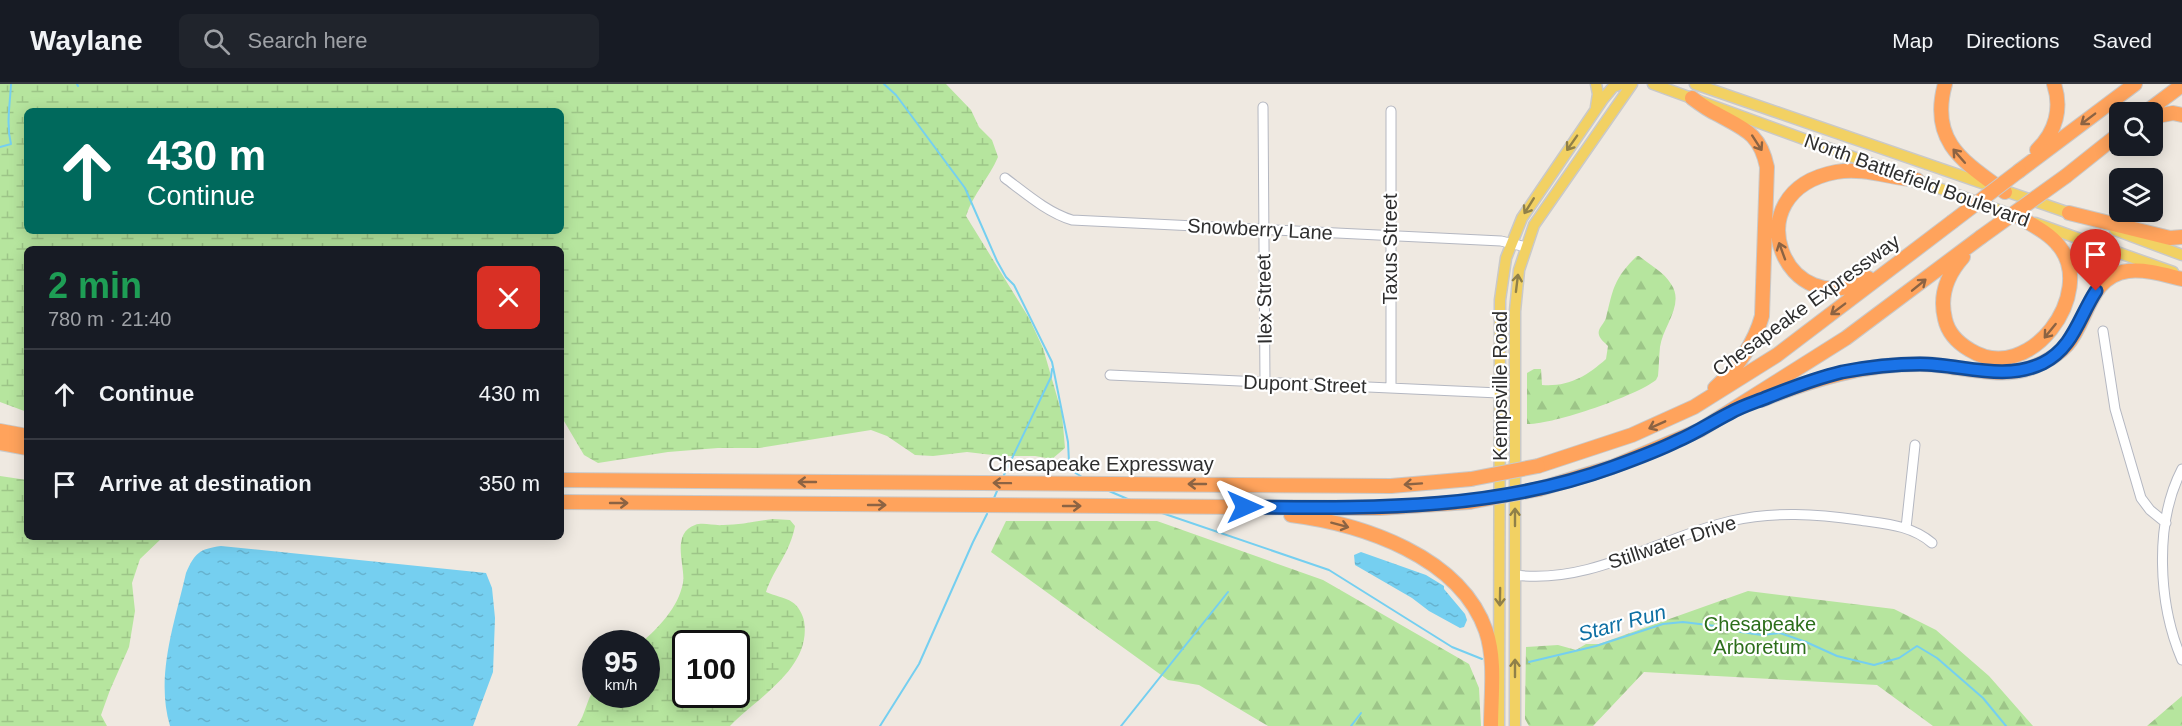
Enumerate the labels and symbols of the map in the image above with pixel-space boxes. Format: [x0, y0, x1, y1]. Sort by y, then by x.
one-way arrow [2080, 113, 2096, 125]
street label: North Battlefield Boulevard [1801, 129, 2033, 231]
one-way arrow [1751, 134, 1763, 150]
one-way arrow [1566, 135, 1578, 151]
one-way arrow [1953, 148, 1966, 164]
street label: Taxus Street [1379, 193, 1401, 305]
one-way arrow [1522, 198, 1535, 215]
street label: Snowberry Lane [1187, 214, 1333, 244]
pin [2070, 229, 2121, 291]
street label: Chesapeake Expressway [1708, 230, 1904, 380]
one-way arrow [1776, 242, 1787, 261]
street label: Ilex Street [1252, 253, 1276, 344]
one-way arrow [1512, 273, 1523, 293]
one-way arrow [1910, 278, 1926, 291]
one-way arrow [1831, 303, 1847, 315]
street label: Kempsville Road [1489, 311, 1511, 461]
one-way arrow [2043, 323, 2056, 339]
street label: Dupont Street [1243, 371, 1367, 397]
one-way arrow [1648, 420, 1666, 431]
street label: Chesapeake Expressway [988, 453, 1214, 475]
position arrow [1213, 475, 1277, 539]
one-way arrow [797, 476, 817, 488]
one-way arrow [992, 477, 1012, 489]
one-way arrow [1187, 478, 1207, 490]
one-way arrow [1403, 479, 1423, 490]
one-way arrow [609, 497, 629, 509]
one-way arrow [867, 499, 887, 511]
one-way arrow [1062, 500, 1082, 512]
one-way arrow [1509, 507, 1521, 527]
street label: Stillwater Drive [1605, 511, 1739, 573]
one-way arrow [1330, 520, 1349, 531]
one-way arrow [1494, 587, 1505, 607]
water label: Starr Run [1575, 600, 1668, 645]
park label: Chesapeake Arboretum [1704, 613, 1816, 658]
speed limit sign: 100 [672, 630, 750, 708]
one-way arrow [1509, 658, 1521, 678]

